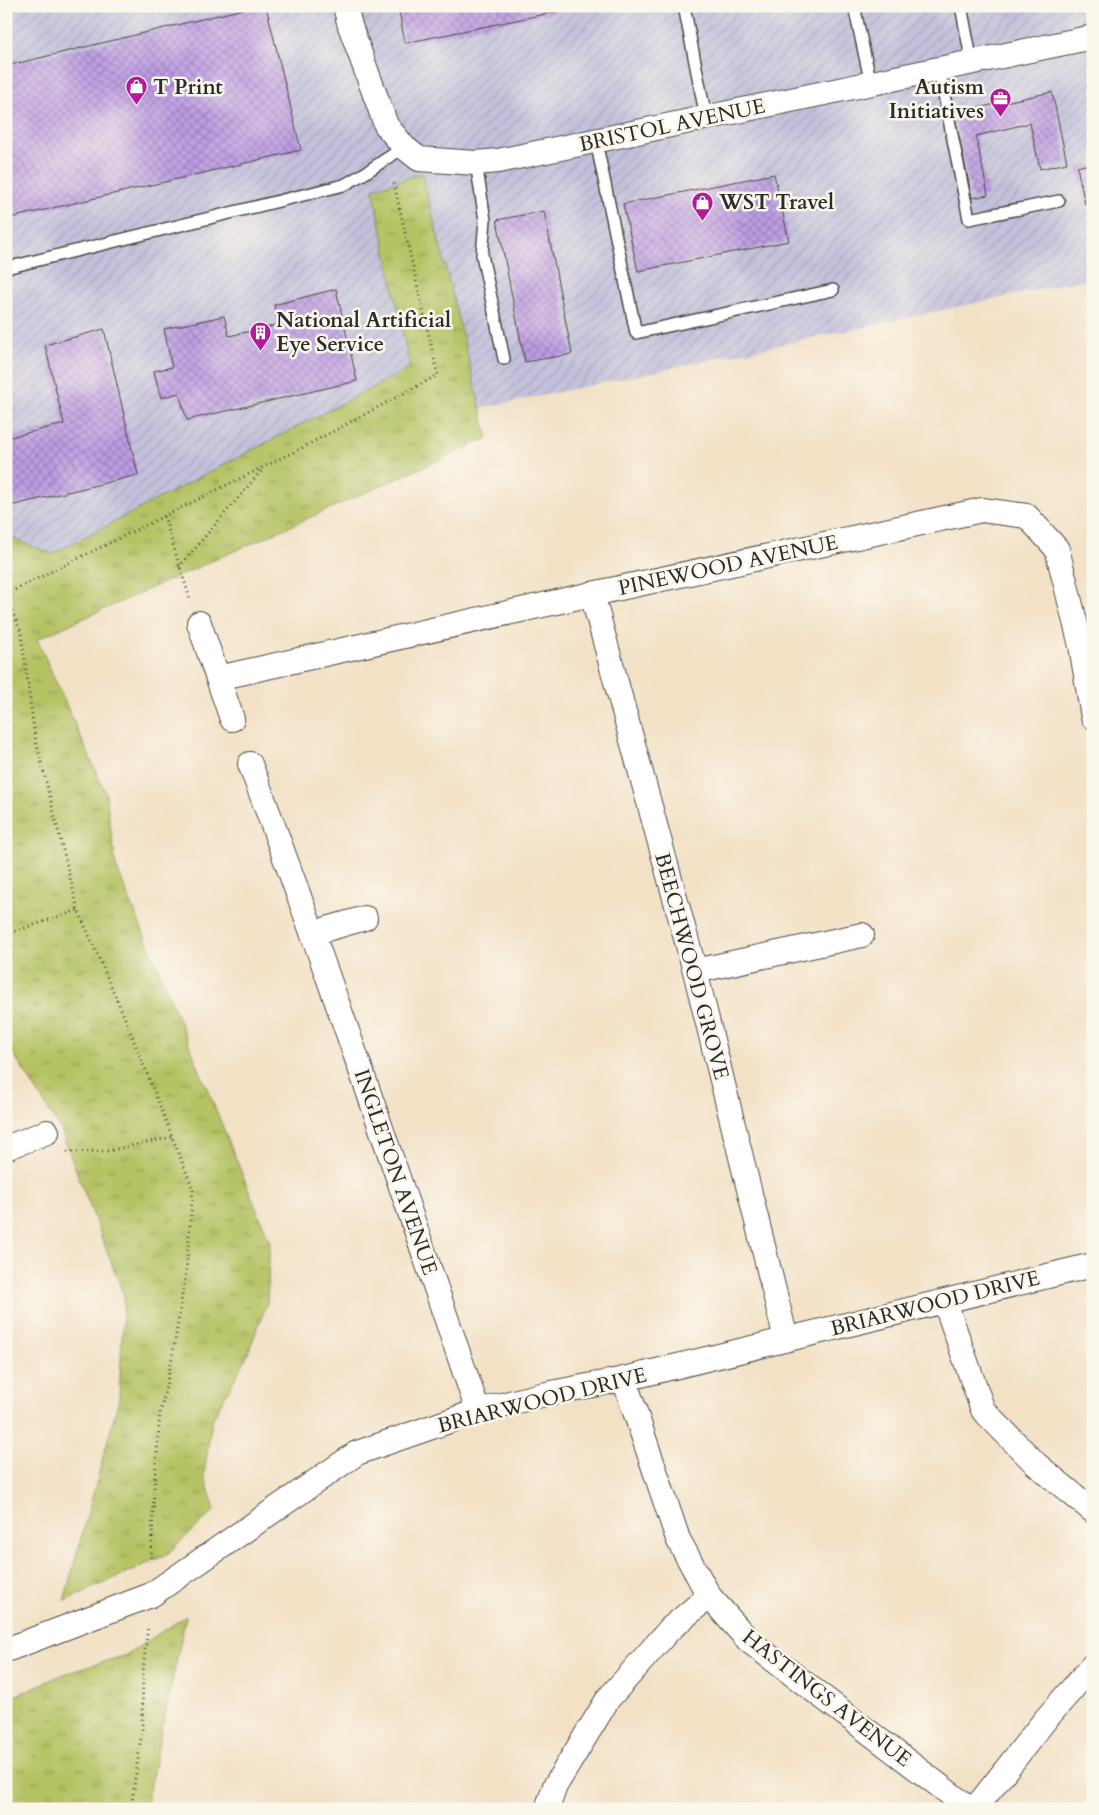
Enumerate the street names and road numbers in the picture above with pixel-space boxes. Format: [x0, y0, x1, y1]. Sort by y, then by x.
street label: BRISTOL AVENUE [576, 92, 768, 159]
street label: PINEWOOD AVENUE [616, 528, 841, 603]
street label: BEECHWOOD GROVE [647, 849, 736, 1083]
street label: INGLETON AVENUE [347, 1065, 444, 1279]
street label: BRIARWOOD DRIVE [827, 1263, 1043, 1344]
street label: BRIARWOOD DRIVE [434, 1360, 650, 1441]
street label: HASTINGS AVENUE [736, 1623, 917, 1774]

